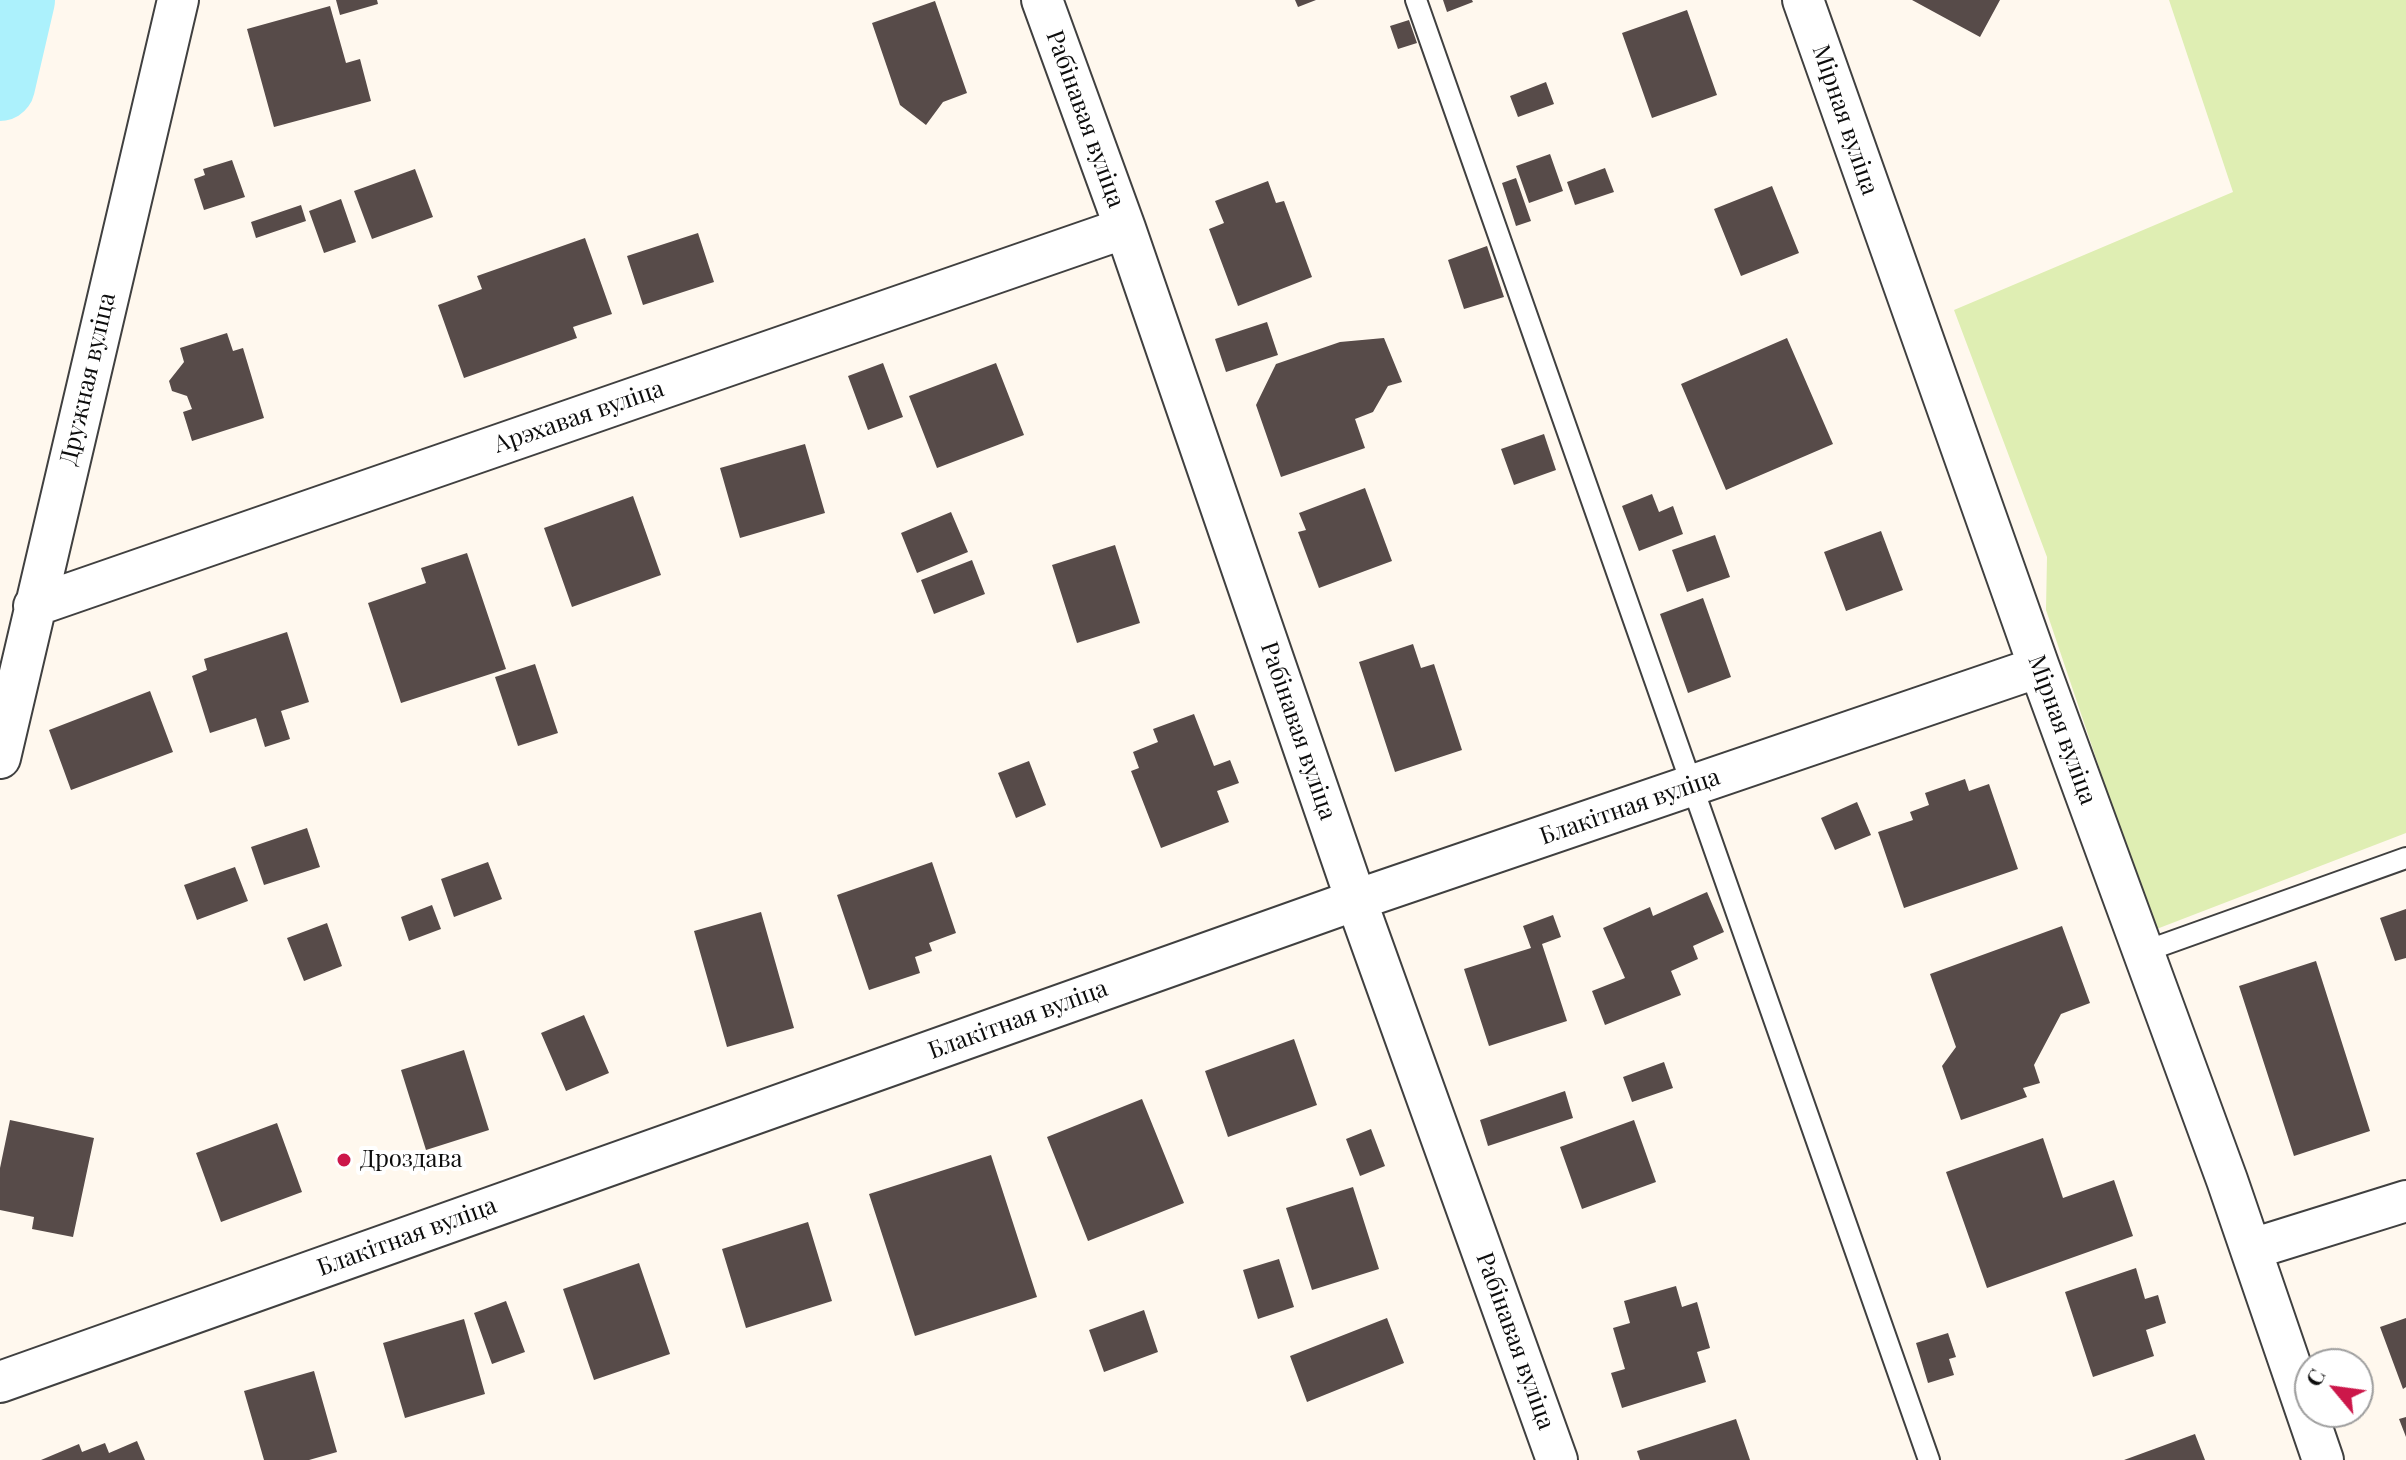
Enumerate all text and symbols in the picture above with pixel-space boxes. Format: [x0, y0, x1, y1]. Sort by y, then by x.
street label: Рабінавая вуліца [1040, 26, 1130, 212]
street label: Мірная вуліца [1806, 41, 1884, 199]
street label: Дружная вуліца [54, 290, 122, 468]
street label: Арэхавая вуліца [490, 374, 668, 460]
street label: Рабінавая вуліца [1254, 638, 1342, 824]
street label: Мірная вуліца [2022, 651, 2102, 809]
street label: Блакітная вуліца [1536, 763, 1724, 851]
street label: Блакітная вуліца [924, 974, 1112, 1066]
place label: Дроздава [360, 1146, 463, 1174]
marker: Дроздава [335, 1151, 353, 1169]
street label: Блакітная вуліца [313, 1191, 501, 1283]
street label: Рабінавая вуліца [1470, 1248, 1560, 1434]
north arrow [2294, 1348, 2374, 1428]
text: С [2298, 1363, 2332, 1391]

